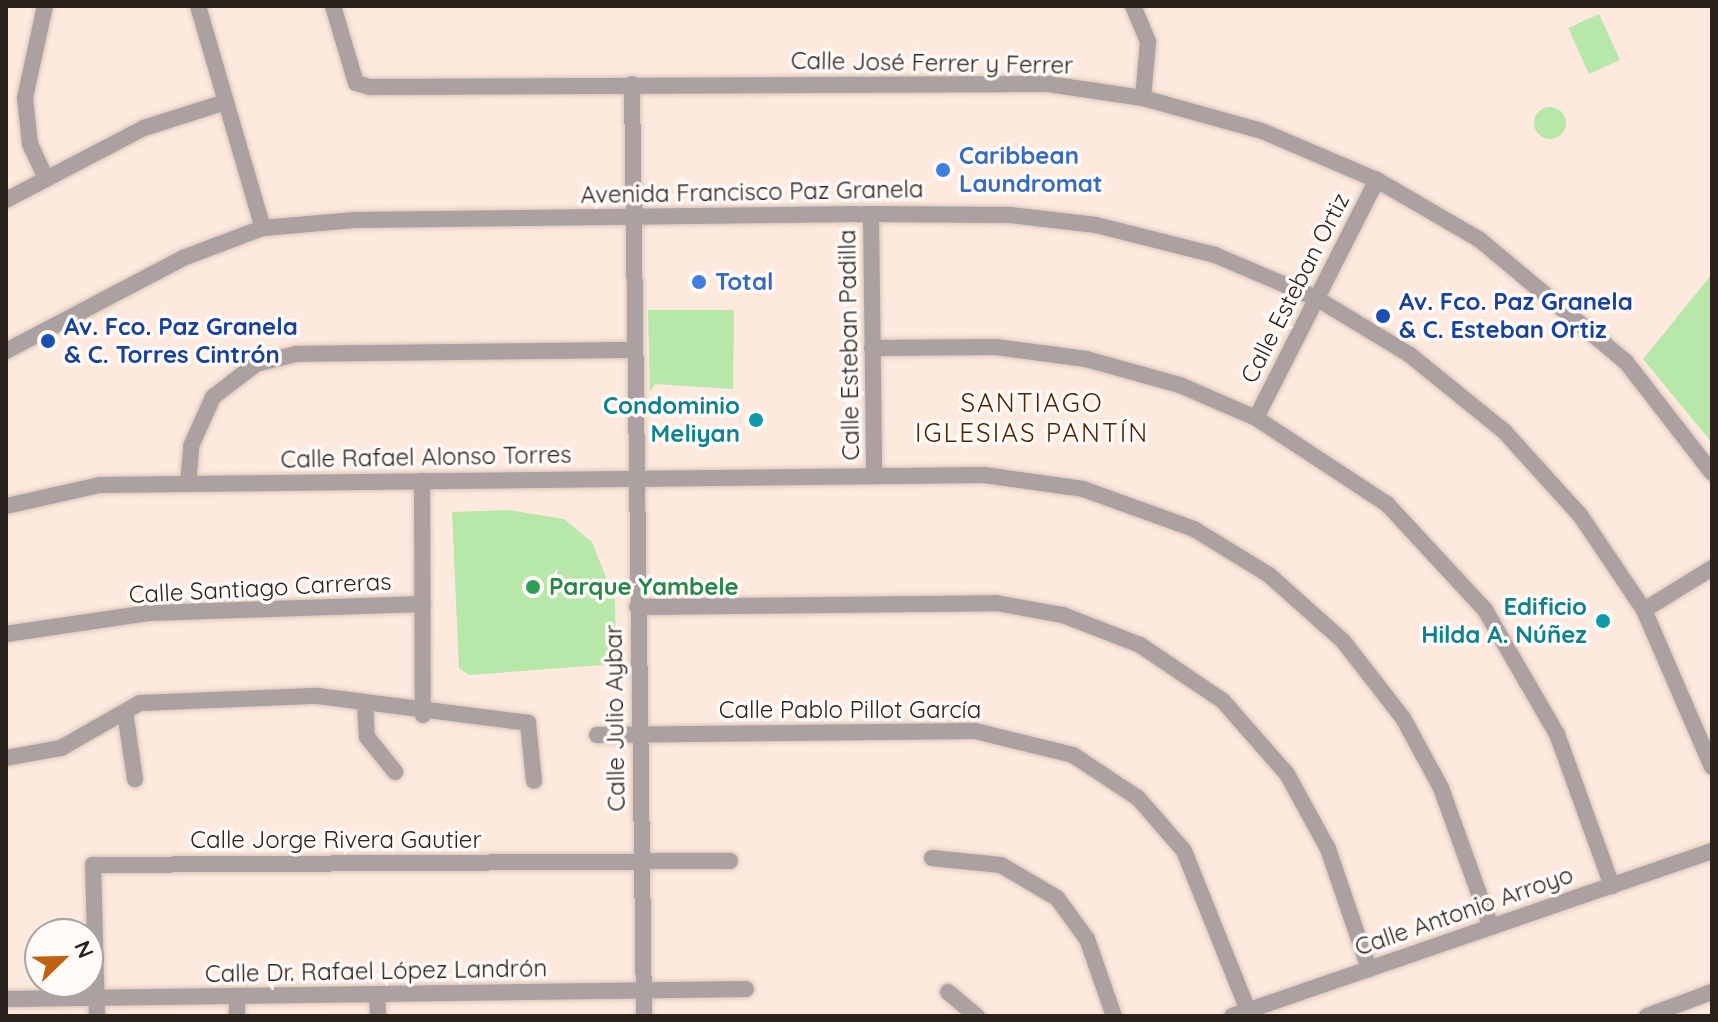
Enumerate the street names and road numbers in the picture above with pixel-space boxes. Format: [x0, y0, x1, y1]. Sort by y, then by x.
street label: Calle José Ferrer y Ferrer [791, 46, 1073, 80]
street label: Avenida Francisco Paz Granela [580, 175, 924, 209]
street label: Calle Esteban Ortiz [1235, 188, 1355, 388]
street label: Calle Esteban Padilla [833, 229, 865, 461]
street label: Calle Rafael Alonso Torres [280, 440, 572, 474]
street label: Calle Santiago Carreras [128, 567, 392, 609]
street label: Calle Julio Aybar [599, 624, 631, 812]
street label: Calle Pablo Pillot García [719, 696, 981, 724]
street label: Calle Jorge Rivera Gautier [190, 826, 482, 854]
street label: Calle Antonio Arroyo [1351, 860, 1577, 962]
street label: Calle Dr. Rafael López Landrón [205, 954, 547, 988]

